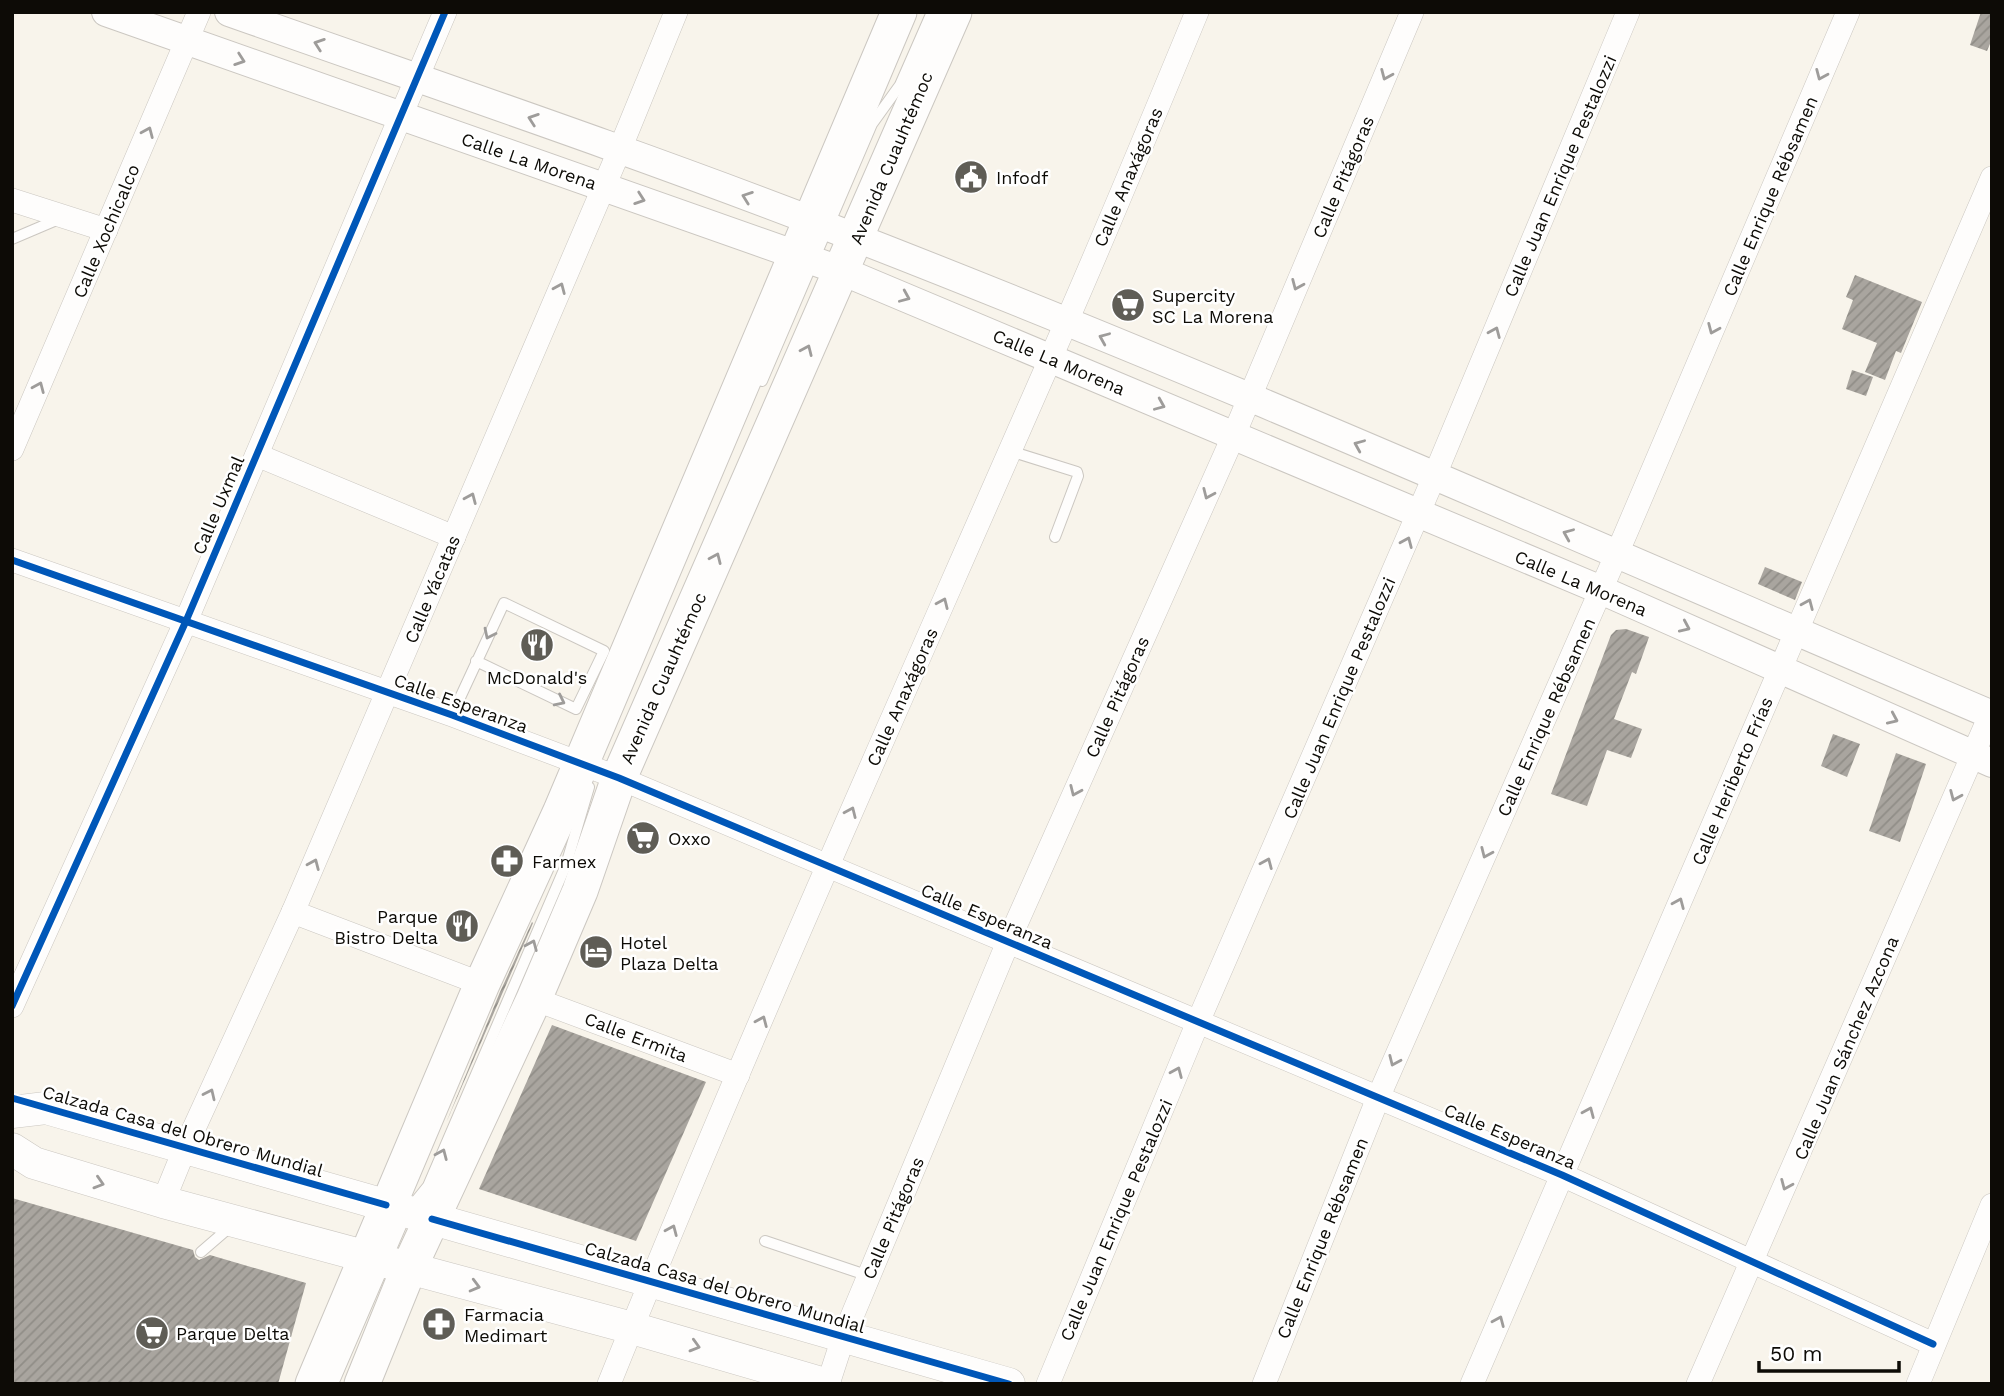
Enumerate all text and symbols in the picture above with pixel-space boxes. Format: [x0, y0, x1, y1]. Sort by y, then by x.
one-way arrow [313, 38, 325, 52]
one-way arrow [233, 52, 245, 66]
street label: Calle Juan Enrique Pestalozzi [1499, 52, 1621, 300]
street label: Avenida Cuauhtémoc [845, 68, 937, 248]
one-way arrow [1380, 68, 1394, 80]
one-way arrow [1815, 68, 1829, 80]
street label: Calle Enrique Rébsamen [1718, 93, 1822, 299]
street label: Calle Anaxágoras [1089, 104, 1167, 250]
one-way arrow [528, 113, 540, 127]
street label: Calle Pitágoras [1308, 113, 1378, 241]
one-way arrow [140, 127, 154, 140]
street label: Calle La Morena [459, 128, 599, 194]
public building icon: Infodf [952, 158, 990, 196]
street label: Calle Xochicalco [68, 161, 144, 301]
place label: Infodf [996, 167, 1048, 188]
one-way arrow [633, 191, 645, 205]
one-way arrow [742, 191, 754, 205]
one-way arrow [1292, 278, 1306, 290]
one-way arrow [552, 283, 566, 296]
place label: Supercity SC La Morena [1152, 285, 1274, 327]
supermarket icon: Supercity SC La Morena [1109, 286, 1147, 324]
one-way arrow [898, 289, 910, 303]
one-way arrow [1707, 322, 1721, 335]
street label: Calle La Morena [990, 325, 1128, 399]
one-way arrow [1486, 327, 1500, 339]
one-way arrow [1099, 332, 1111, 346]
one-way arrow [799, 345, 813, 357]
one-way arrow [31, 381, 45, 394]
one-way arrow [1152, 397, 1165, 411]
one-way arrow [1354, 439, 1366, 453]
street label: Calle Uxmal [188, 452, 248, 558]
one-way arrow [1202, 487, 1216, 499]
one-way arrow [462, 492, 476, 504]
one-way arrow [1563, 528, 1576, 542]
street label: Calle Yácatas [400, 532, 464, 646]
one-way arrow [1398, 537, 1412, 549]
street label: Calle La Morena [1512, 546, 1650, 620]
one-way arrow [707, 553, 721, 565]
street label: Calle Juan Enrique Pestalozzi [1278, 574, 1400, 822]
street label: Avenida Cuauhtémoc [616, 589, 710, 767]
one-way arrow [935, 598, 949, 611]
one-way arrow [1800, 599, 1814, 612]
street label: Calle Enrique Rébsamen [1493, 614, 1599, 820]
one-way arrow [1678, 619, 1690, 633]
street label: Calle Anaxágoras [862, 625, 942, 769]
restaurant icon: McDonald's [518, 626, 556, 664]
one-way arrow [483, 627, 497, 639]
street label: Calle Pitágoras [1081, 633, 1153, 761]
place label: McDonald's [487, 667, 587, 688]
street label: Calle Esperanza [391, 669, 531, 737]
one-way arrow [553, 693, 565, 707]
street label: Calle Heriberto Frías [1687, 694, 1777, 868]
one-way arrow [1886, 711, 1898, 725]
one-way arrow [1069, 784, 1083, 796]
one-way arrow [1949, 789, 1963, 801]
one-way arrow [843, 806, 857, 819]
supermarket icon: Oxxo [624, 819, 662, 857]
place label: Oxxo [668, 828, 711, 849]
pharmacy icon: Farmex [488, 842, 526, 880]
one-way arrow [1480, 846, 1494, 858]
place label: Farmex [532, 851, 596, 872]
one-way arrow [1259, 858, 1273, 870]
one-way arrow [305, 859, 319, 871]
street label: Calle Esperanza [918, 879, 1056, 953]
one-way arrow [1671, 898, 1685, 911]
place label: Parque Bistro Delta [334, 906, 438, 948]
restaurant icon: Parque Bistro Delta [443, 907, 481, 945]
place label: Hotel Plaza Delta [620, 932, 718, 974]
hotel icon: Hotel Plaza Delta [577, 933, 615, 971]
street label: Calle Juan Sánchez Azcona [1789, 933, 1903, 1163]
one-way arrow [524, 940, 538, 952]
street label: Calle Ermita [582, 1008, 690, 1066]
one-way arrow [753, 1015, 767, 1027]
one-way arrow [1388, 1054, 1402, 1066]
one-way arrow [1169, 1066, 1183, 1079]
street label: Calzada Casa del Obrero Mundial [40, 1081, 326, 1181]
one-way arrow [202, 1089, 216, 1101]
street label: Calle Juan Enrique Pestalozzi [1055, 1096, 1177, 1344]
street label: Calle Esperanza [1441, 1099, 1579, 1173]
one-way arrow [1581, 1107, 1595, 1119]
street label: Calle Enrique Rébsamen [1272, 1134, 1372, 1342]
one-way arrow [434, 1149, 448, 1161]
street label: Calle Pitágoras [858, 1154, 928, 1282]
one-way arrow [93, 1174, 105, 1189]
one-way arrow [1780, 1177, 1794, 1190]
one-way arrow [664, 1225, 678, 1237]
street label: Calzada Casa del Obrero Mundial [582, 1237, 868, 1337]
one-way arrow [469, 1278, 481, 1292]
place label: Farmacia Medimart [464, 1304, 548, 1346]
pharmacy icon: Farmacia Medimart [420, 1305, 458, 1343]
supermarket icon: Parque Delta [133, 1314, 171, 1352]
one-way arrow [1491, 1316, 1505, 1328]
place label: Parque Delta [176, 1323, 289, 1344]
scale bar [1759, 1330, 1899, 1374]
one-way arrow [689, 1337, 701, 1352]
text: 50 m [1770, 1341, 1822, 1366]

